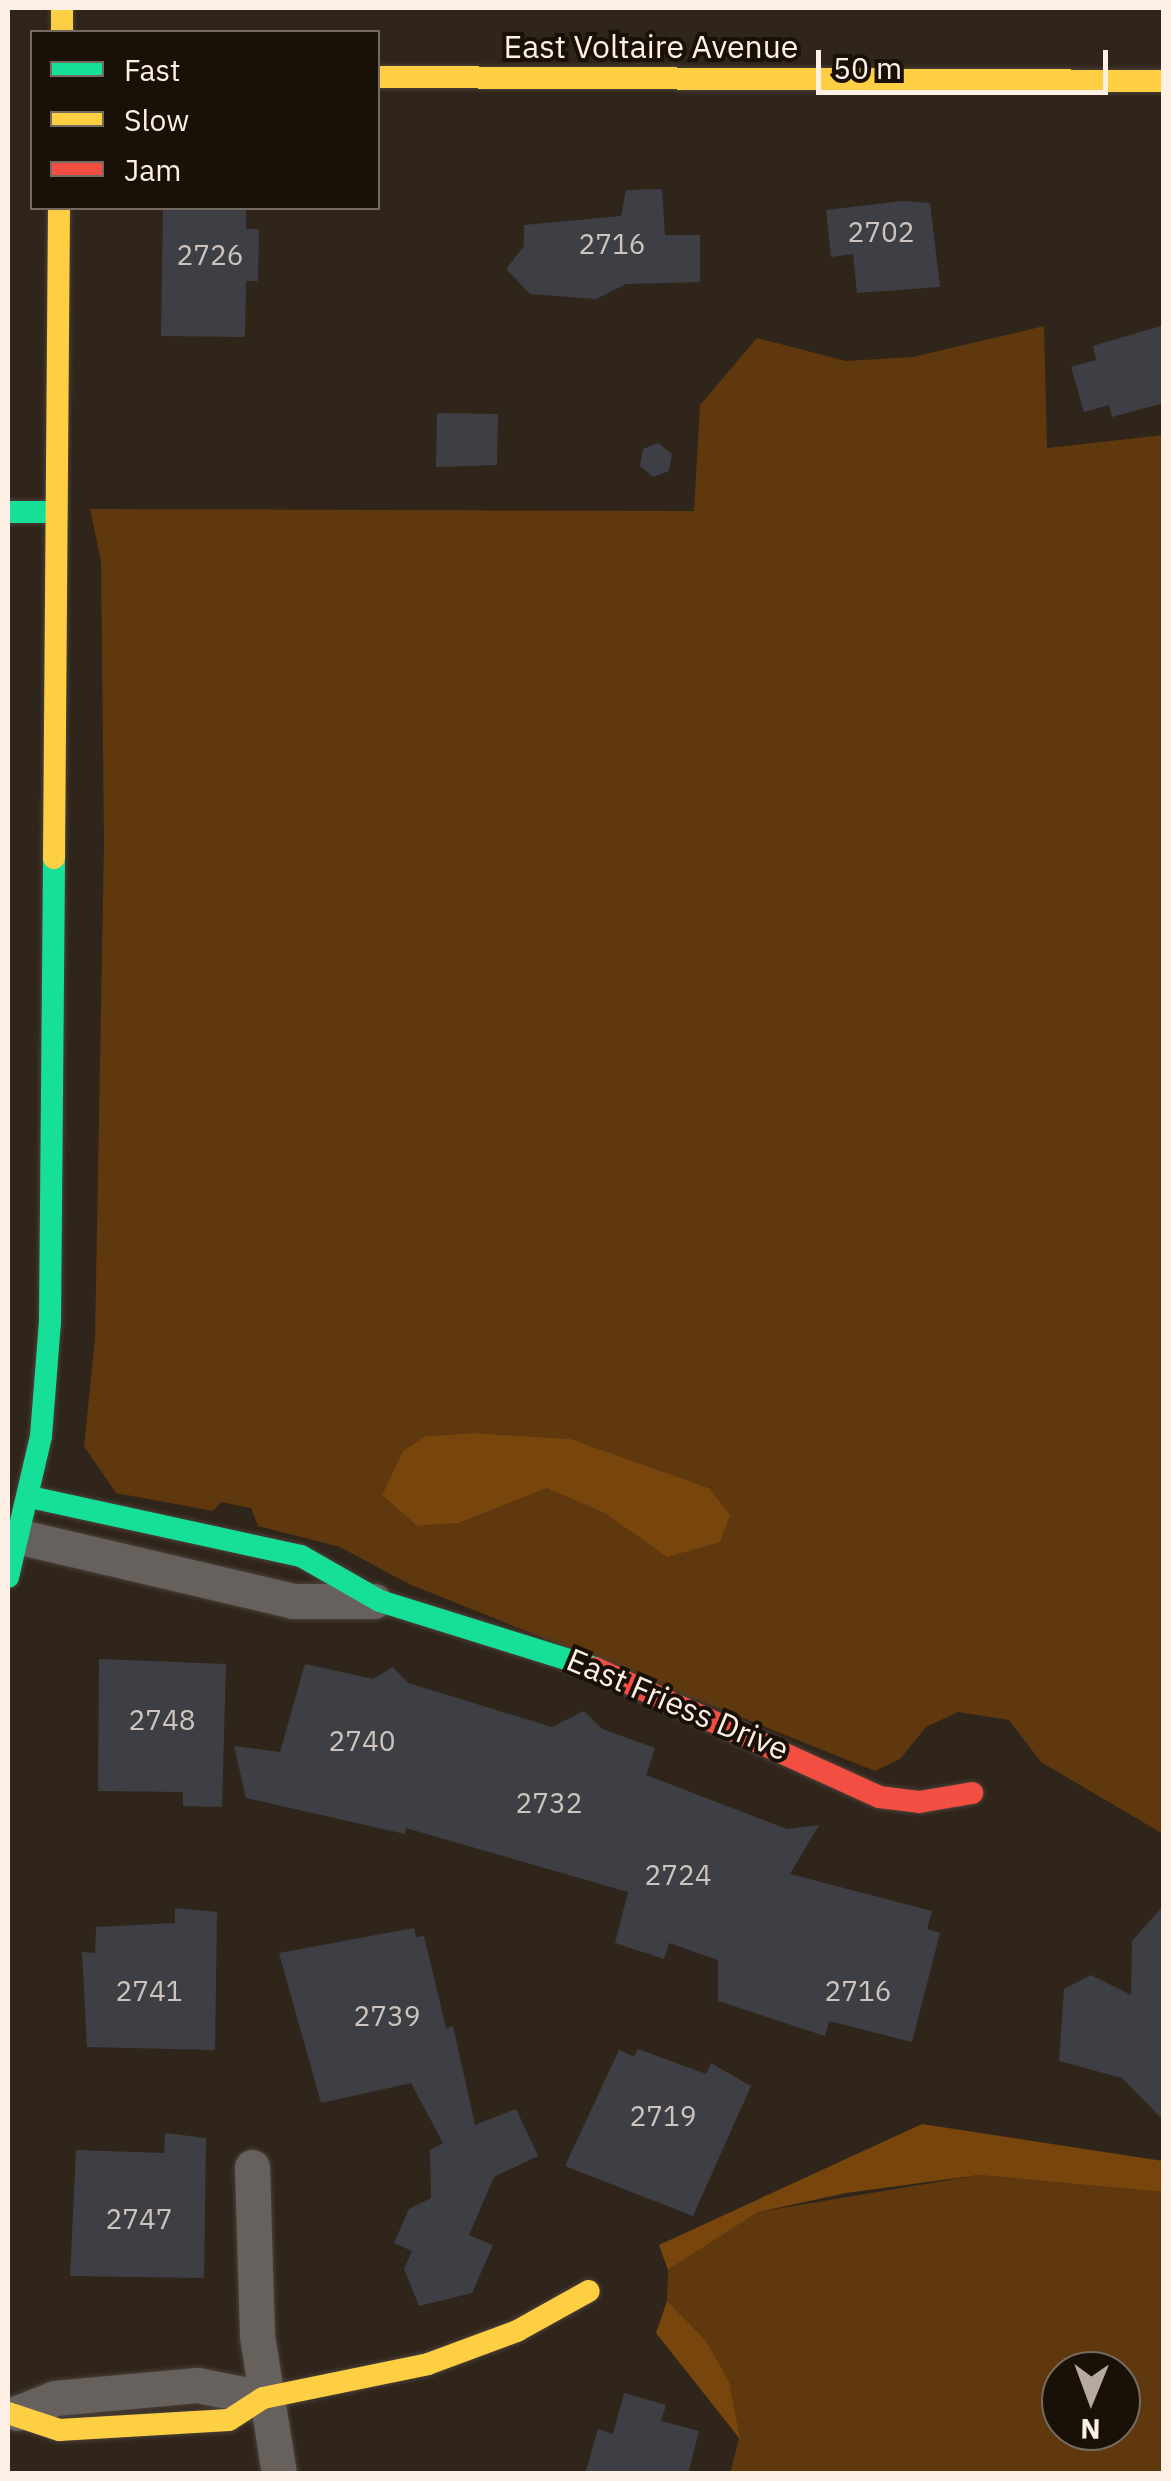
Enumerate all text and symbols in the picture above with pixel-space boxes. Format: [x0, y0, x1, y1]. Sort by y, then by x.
street label: East Voltaire Avenue [504, 27, 798, 65]
legend [30, 30, 380, 210]
scale bar [821, 30, 1114, 92]
text: 50 m [833, 48, 902, 87]
text: Fast [124, 50, 181, 89]
text: Slow [124, 100, 189, 139]
text: Jam [124, 150, 182, 189]
house number: 2702 [847, 215, 915, 249]
house number: 2716 [578, 227, 646, 261]
house number: 2726 [176, 238, 244, 272]
street label: East Friess Drive [561, 1640, 795, 1768]
house number: 2748 [128, 1703, 196, 1737]
house number: 2740 [328, 1724, 396, 1758]
house number: 2732 [515, 1786, 583, 1820]
house number: 2724 [644, 1858, 712, 1892]
house number: 2741 [115, 1974, 183, 2008]
house number: 2716 [824, 1974, 892, 2008]
house number: 2739 [353, 1999, 421, 2033]
house number: 2719 [629, 2099, 697, 2133]
house number: 2747 [105, 2202, 173, 2236]
north arrow [1041, 2351, 1141, 2451]
text: N [1080, 2411, 1101, 2448]

